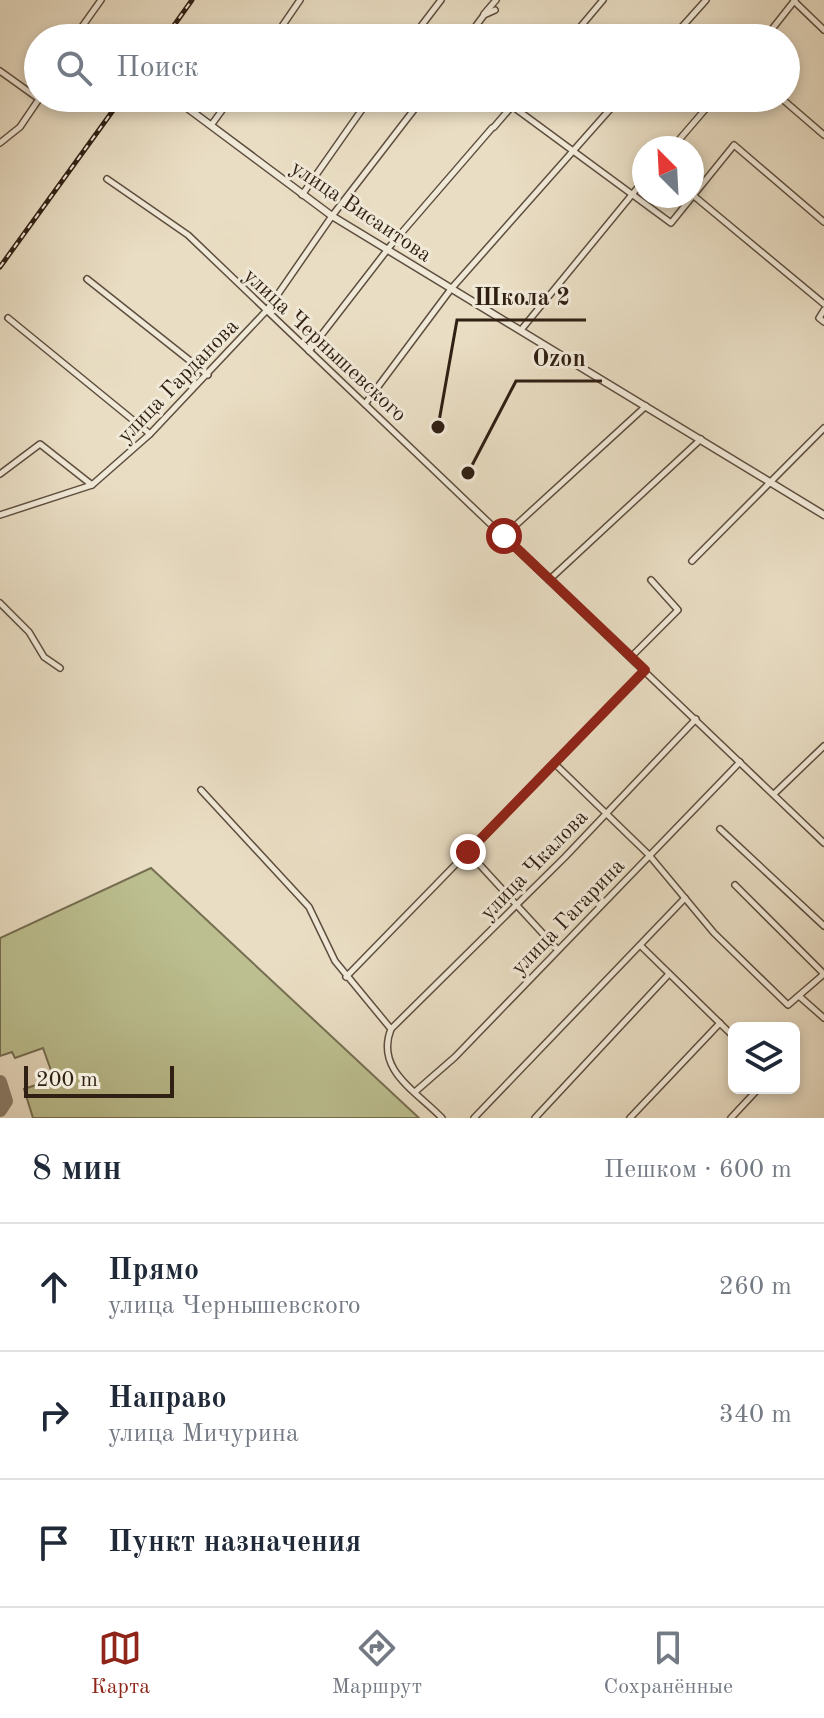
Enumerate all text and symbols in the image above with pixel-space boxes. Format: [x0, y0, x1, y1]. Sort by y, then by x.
search box [24, 24, 800, 112]
icon: search [52, 46, 96, 90]
text: Поиск [116, 53, 199, 83]
north arrow [632, 136, 704, 208]
street label: улица Висаитова [287, 157, 435, 267]
street label: улица Чернышевского [239, 264, 410, 426]
callout: Школа 2 [457, 272, 586, 320]
text: Школа 2 [474, 287, 570, 311]
street label: улица Гарданова [114, 315, 243, 448]
callout: Ozon [516, 333, 602, 381]
text: Ozon [532, 348, 586, 372]
route start [486, 518, 522, 554]
street label: улица Чкалова [477, 806, 592, 925]
route end [450, 834, 486, 870]
street label: улица Гагарина [508, 855, 629, 980]
map controls [728, 1022, 800, 1094]
button: layers [728, 1022, 800, 1094]
scale bar [24, 1062, 174, 1098]
text: 200 m [36, 1069, 98, 1091]
text: 8 мин [32, 1153, 122, 1187]
text: Пешком · 600 m [604, 1157, 792, 1183]
text: Прямо [108, 1256, 199, 1286]
icon: ahead [32, 1265, 76, 1309]
text: 260 m [719, 1274, 792, 1300]
text: улица Чернышевского [108, 1293, 361, 1319]
text: Направо [108, 1384, 227, 1414]
icon: right [32, 1393, 76, 1437]
text: 340 m [719, 1402, 792, 1428]
text: улица Мичурина [108, 1421, 299, 1447]
icon: arrive [32, 1521, 76, 1565]
text: Пункт назначения [108, 1528, 361, 1558]
tab: Карта [91, 1626, 150, 1701]
tab: Маршрут [332, 1626, 422, 1701]
tab: Сохранённые [603, 1626, 733, 1701]

